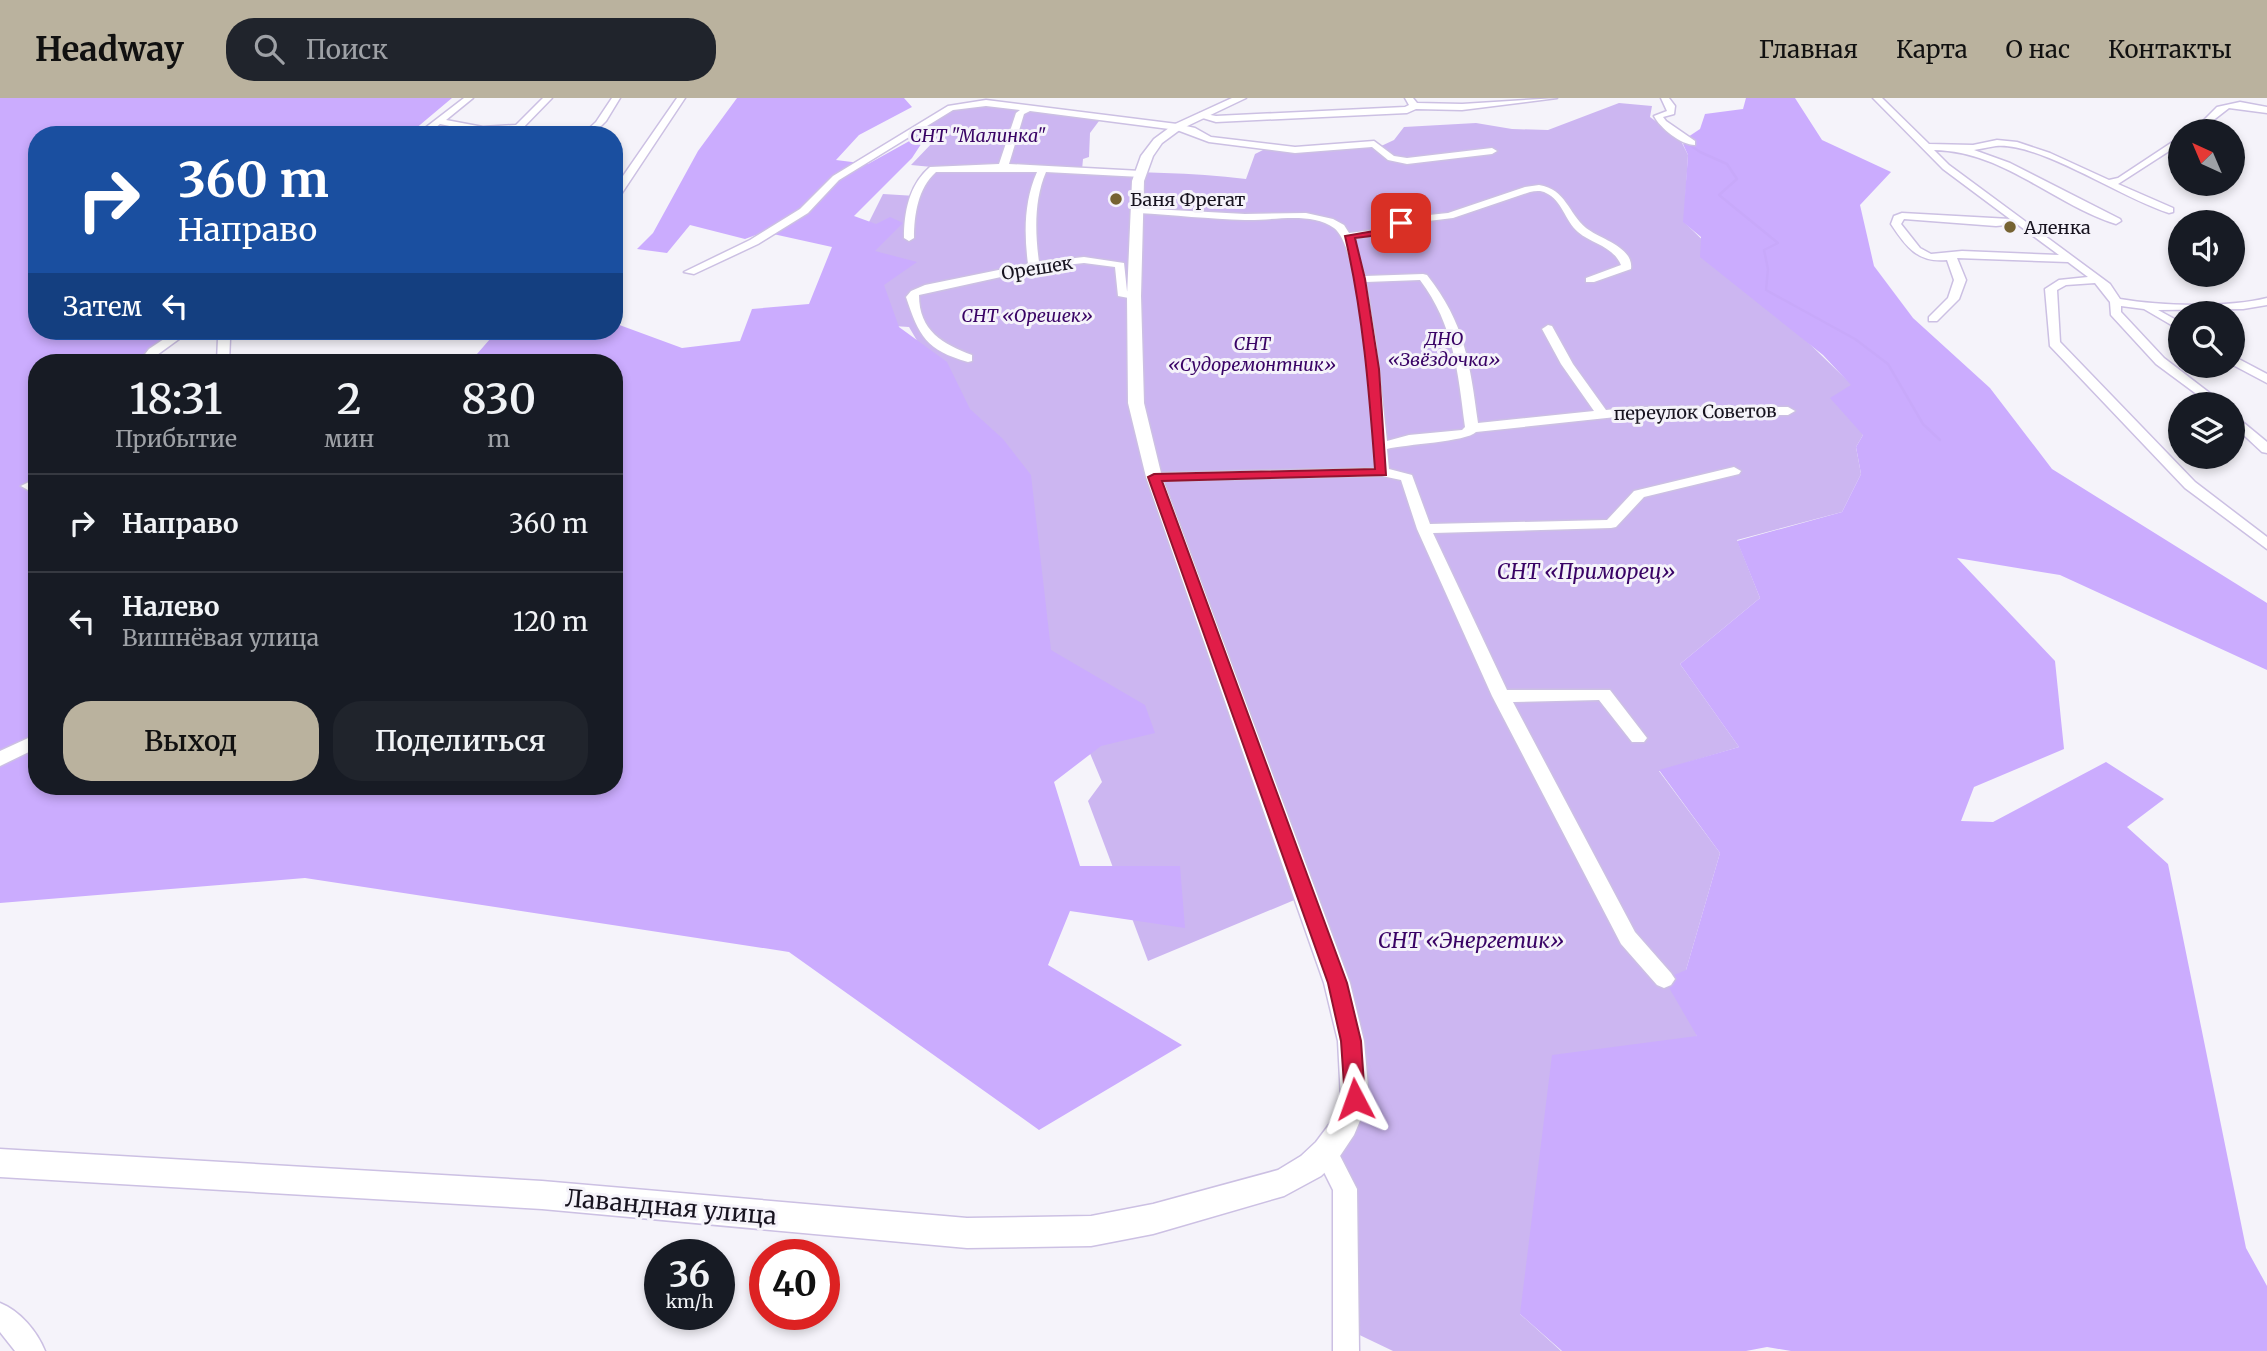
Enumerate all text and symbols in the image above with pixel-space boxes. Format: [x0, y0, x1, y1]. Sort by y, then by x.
search box [226, 18, 716, 81]
text: Headway [35, 29, 184, 70]
icon: search [250, 30, 288, 68]
text: Поиск [306, 33, 388, 66]
text: Главная [1759, 34, 1858, 65]
text: Карта [1896, 34, 1968, 65]
text: О нас [2006, 34, 2070, 65]
text: Контакты [2108, 34, 2232, 65]
north arrow [2168, 119, 2245, 196]
map controls [2168, 119, 2245, 469]
park label: СНТ "Малинка" [910, 124, 1046, 147]
text: 360 m [178, 149, 329, 210]
icon: right [63, 154, 154, 245]
place label: Баня Фрегат [1130, 188, 1246, 211]
marker: Баня Фрегат [1108, 191, 1124, 207]
pin [1371, 193, 1431, 253]
icon: arrive [1382, 204, 1420, 242]
text: Направо [178, 210, 317, 250]
button: sound [2168, 210, 2245, 287]
place label: Аленка [2023, 216, 2091, 239]
marker: Аленка [2002, 219, 2018, 235]
street label: Орешек [1000, 251, 1075, 285]
icon: left [156, 287, 194, 325]
text: Затем [63, 290, 142, 323]
button: search [2168, 301, 2245, 378]
park label: СНТ «Орешек» [961, 304, 1093, 327]
park label: ДНО «Звёздочка» [1388, 327, 1500, 371]
park label: СНТ «Судоремонтник» [1168, 332, 1336, 376]
text: 18:31 [130, 373, 222, 425]
text: 2 [337, 373, 362, 425]
text: 830 [461, 373, 536, 425]
button: layers [2168, 392, 2245, 469]
street label: переулок Советов [1613, 399, 1777, 425]
text: Прибытие [115, 424, 237, 453]
text: мин [324, 424, 374, 453]
text: m [487, 424, 510, 453]
icon: right [63, 504, 101, 542]
text: Направо [122, 507, 239, 540]
text: 360 m [509, 507, 588, 540]
park label: СНТ «Приморец» [1497, 558, 1675, 585]
text: Налево [122, 590, 220, 623]
icon: left [63, 602, 101, 640]
text: 120 m [513, 605, 588, 638]
text: Вишнёвая улица [122, 623, 319, 652]
button: Выход [63, 701, 319, 781]
button: Поделиться [333, 701, 588, 781]
park label: СНТ «Энергетик» [1378, 927, 1564, 954]
position arrow [1318, 1062, 1392, 1136]
street label: Лавандная улица [564, 1182, 778, 1232]
speed limit sign: 40 [749, 1239, 840, 1330]
text: 36 [669, 1253, 710, 1297]
text: km/h [666, 1290, 713, 1313]

